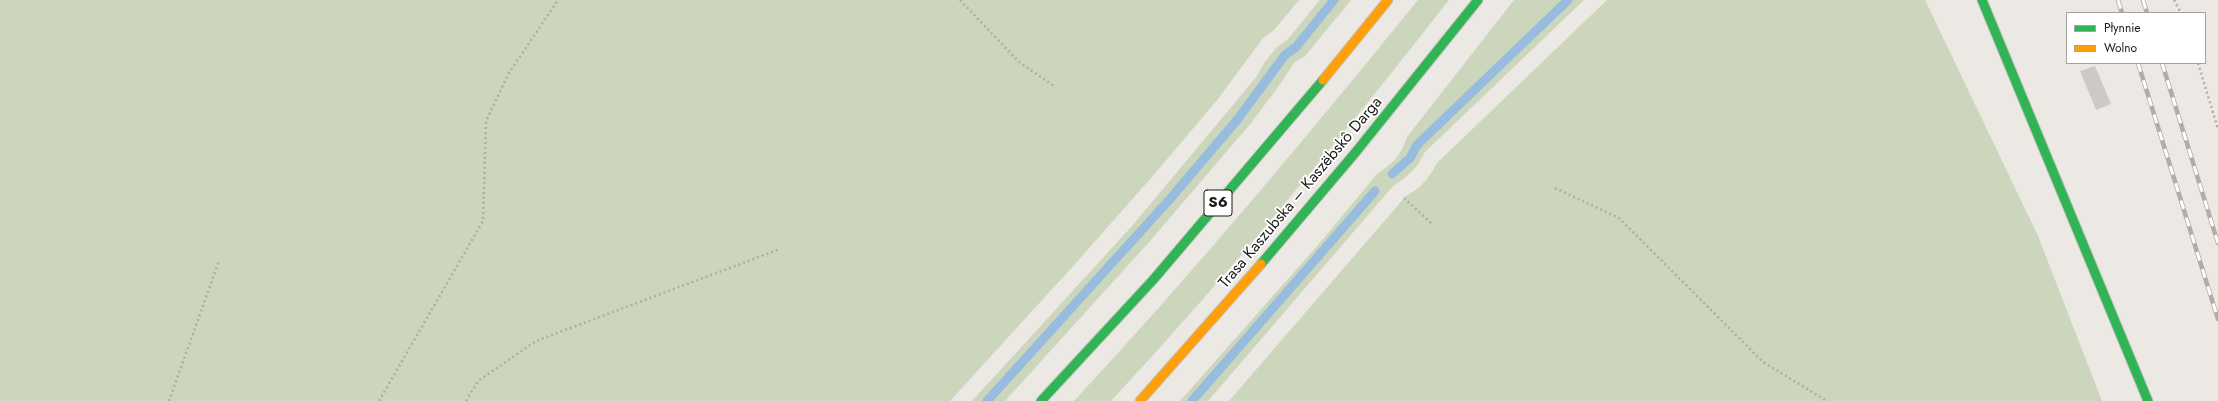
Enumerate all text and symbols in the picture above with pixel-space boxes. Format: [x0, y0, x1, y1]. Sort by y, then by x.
legend [2066, 12, 2206, 64]
text: Płynnie [2104, 19, 2141, 37]
text: Wolno [2104, 39, 2137, 57]
street label: Trasa Kaszubska – Kaszëbskô Darga [1215, 93, 1387, 293]
road number: S6 [1204, 190, 1232, 216]

